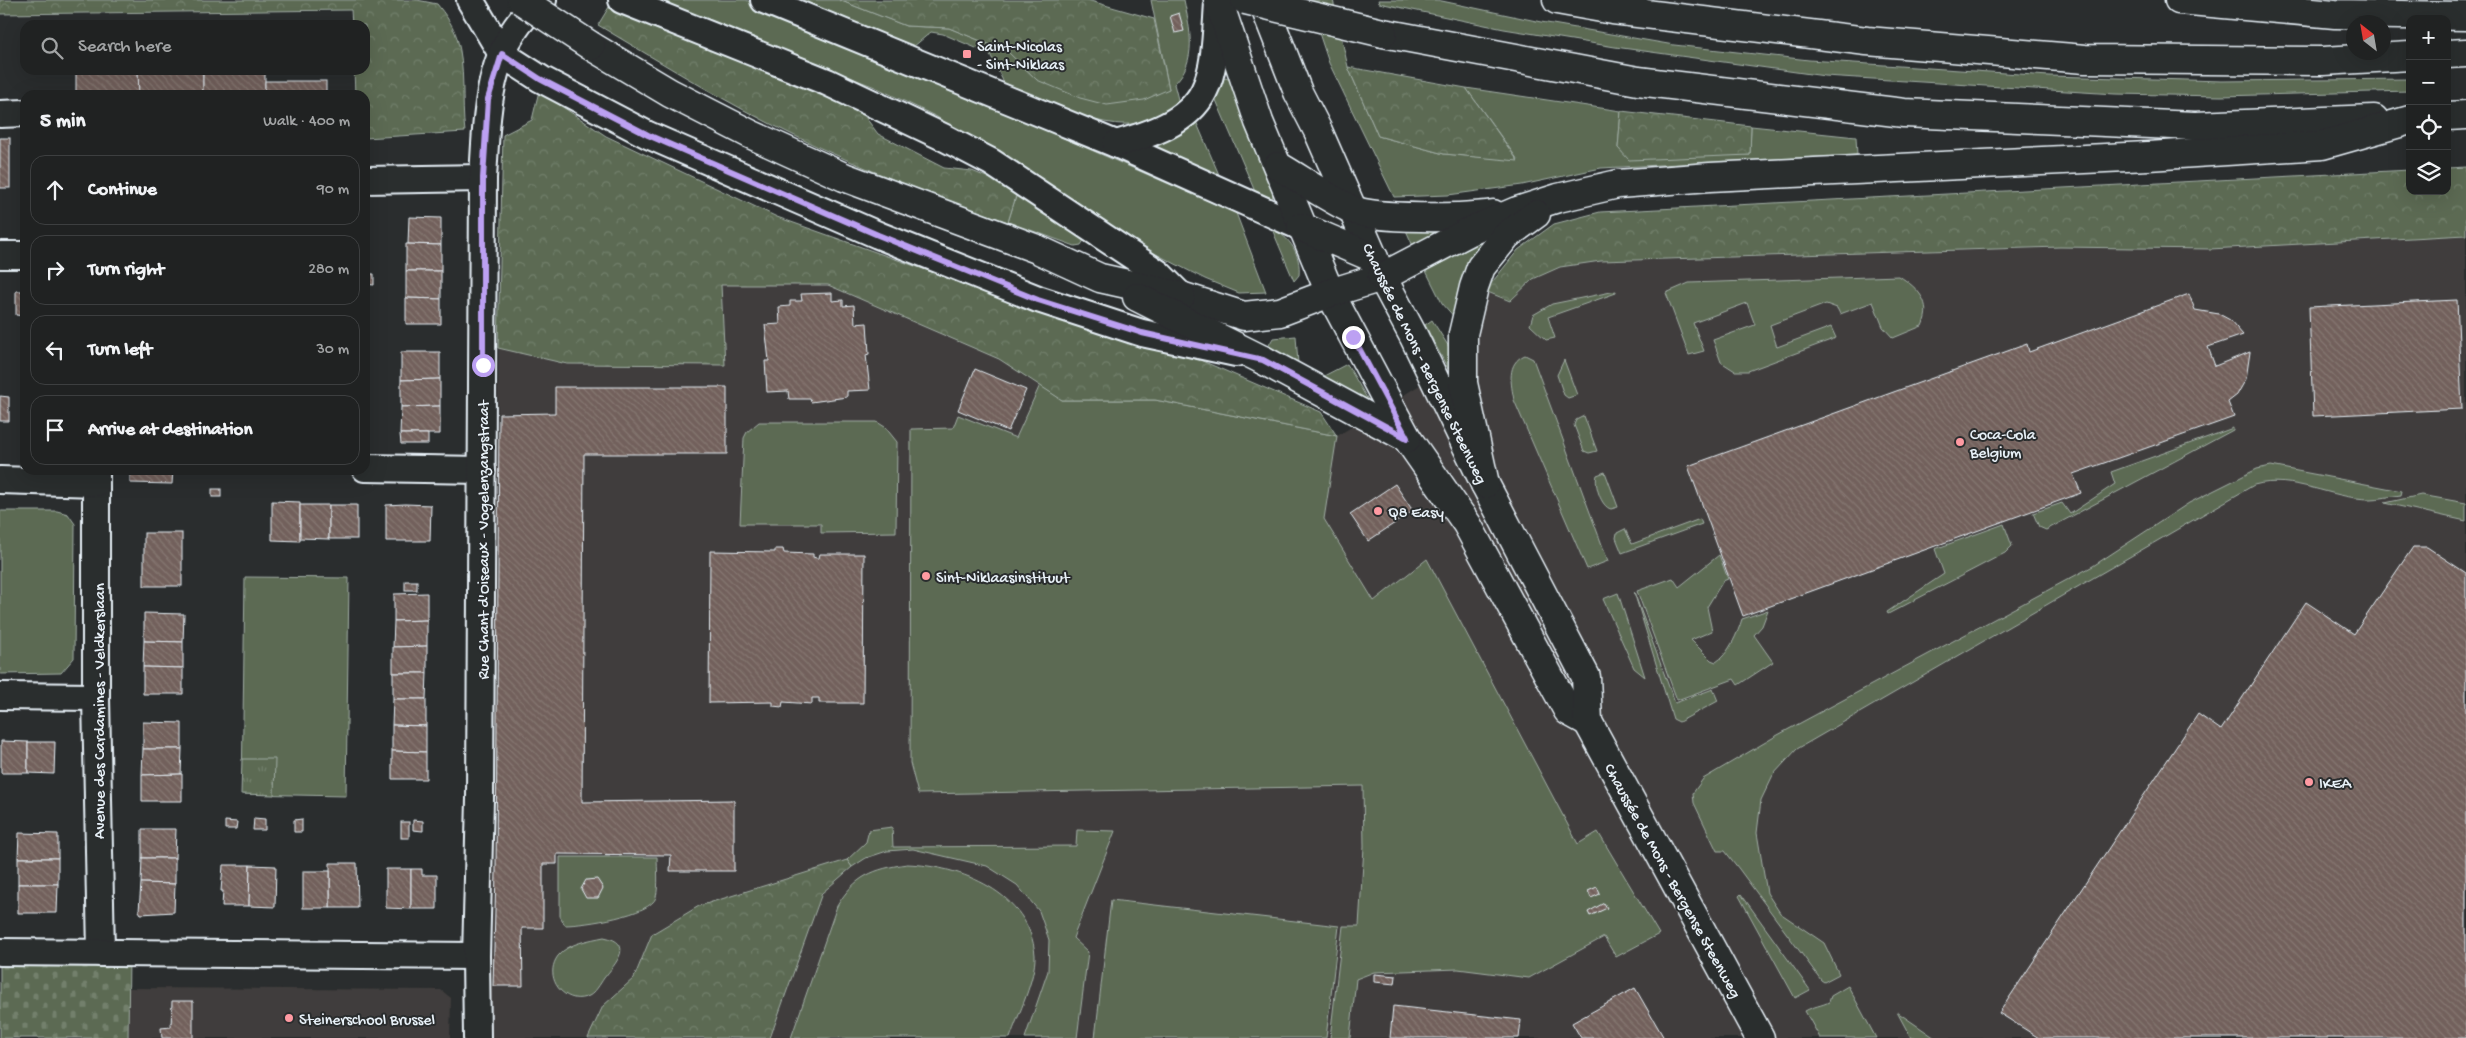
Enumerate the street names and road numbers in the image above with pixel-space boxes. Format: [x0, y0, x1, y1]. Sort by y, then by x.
street label: Chaussée de Mons - Bergense Steenweg [1356, 241, 1490, 488]
street label: Rue Chant d'Oiseaux - Vogelenzangstraat [476, 399, 495, 680]
street label: Avenue des Cardamines - Veldkerslaan [92, 583, 111, 839]
street label: Chaussée de Mons - Bergense Steenweg [1598, 761, 1744, 1002]

